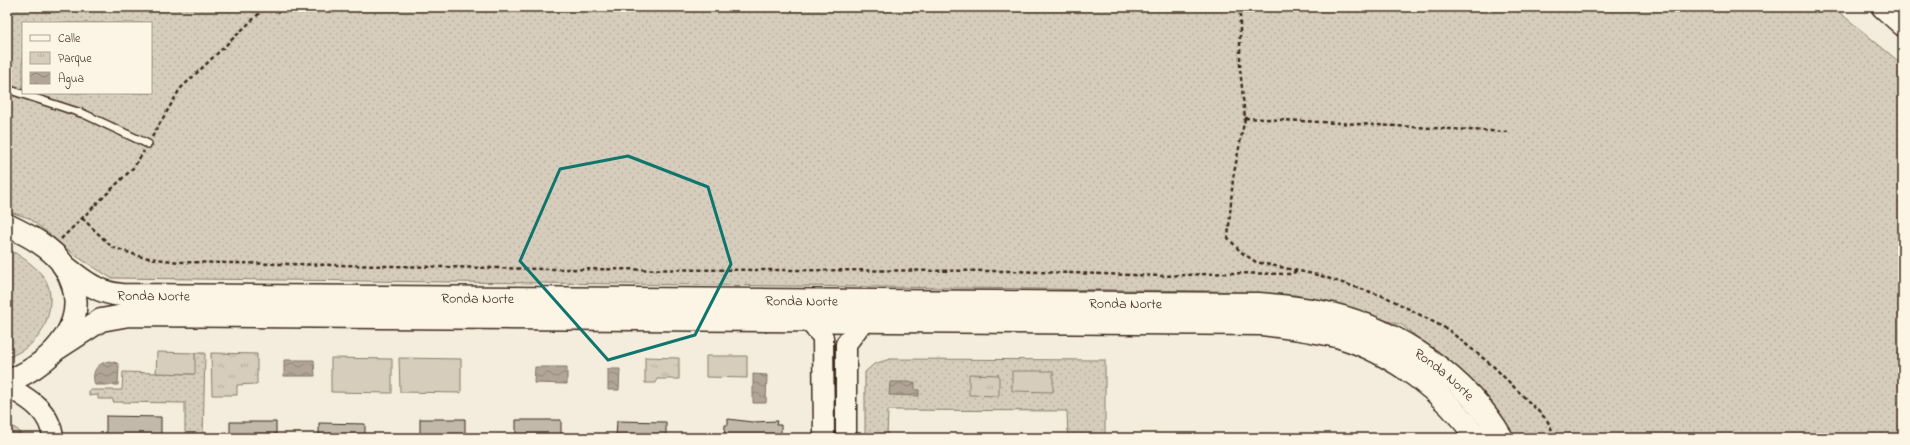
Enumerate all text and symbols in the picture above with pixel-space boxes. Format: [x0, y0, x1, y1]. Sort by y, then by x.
legend [22, 22, 152, 94]
text: Calle [58, 30, 81, 48]
text: Parque [58, 50, 92, 68]
text: Agua [58, 70, 84, 89]
street label: Ronda Norte [116, 286, 191, 308]
street label: Ronda Norte [441, 289, 515, 310]
street label: Ronda Norte [765, 291, 839, 313]
street label: Ronda Norte [1089, 294, 1163, 315]
street label: Ronda Norte [1410, 344, 1479, 407]

